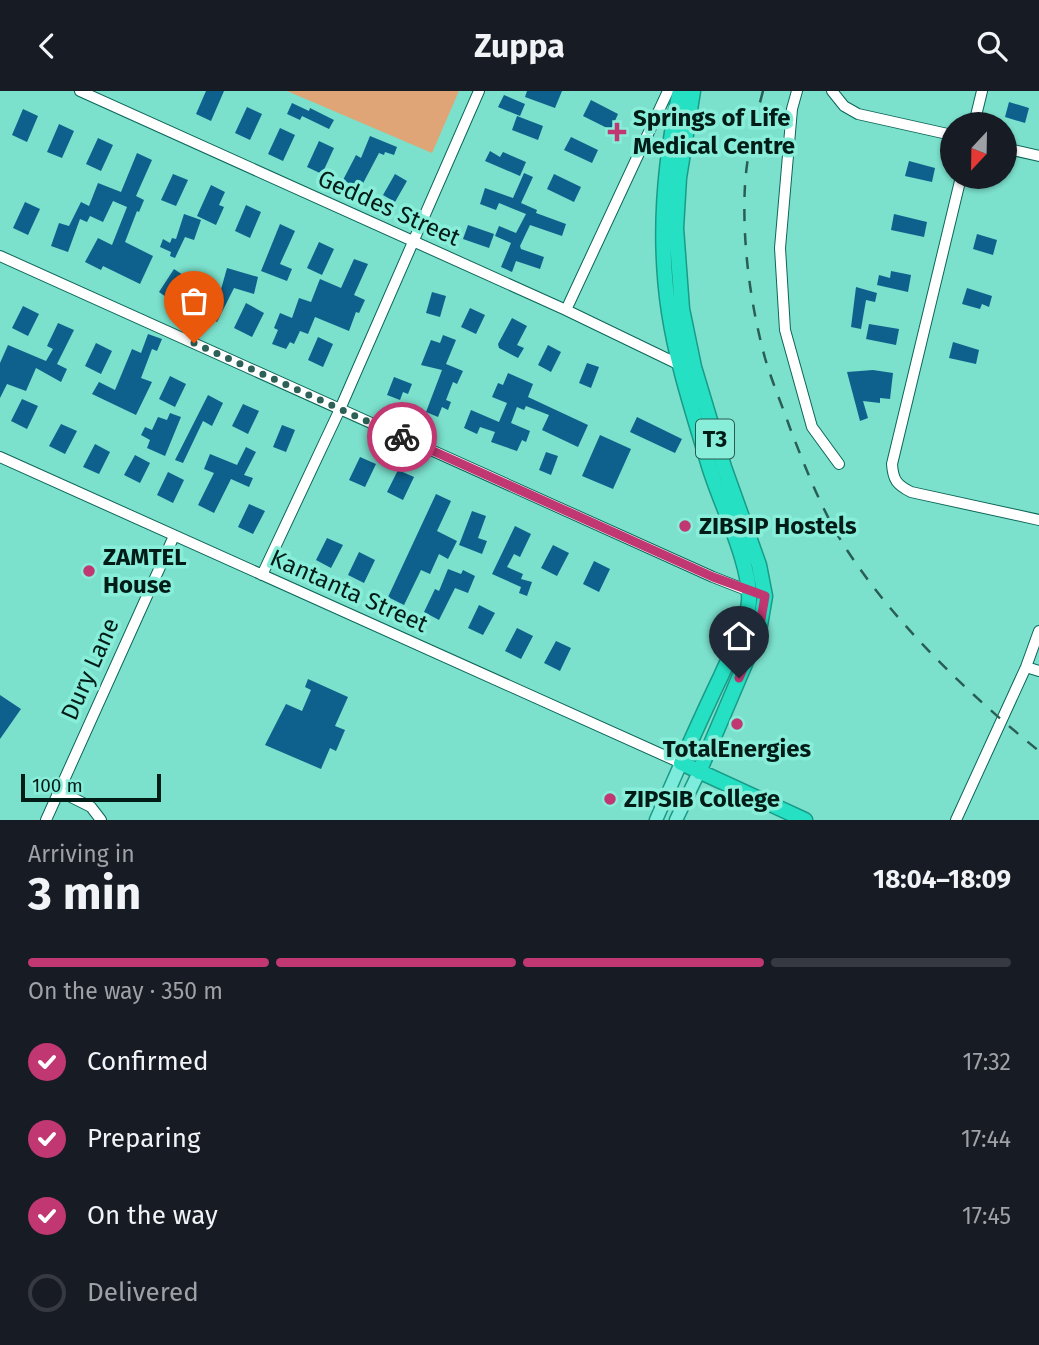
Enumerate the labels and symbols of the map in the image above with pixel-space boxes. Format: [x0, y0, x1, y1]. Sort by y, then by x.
place label: Springs of Life Medical Centre [633, 104, 795, 160]
north arrow [940, 112, 1017, 189]
marker: Springs of Life Medical Centre [607, 122, 627, 142]
street label: Geddes Street [314, 164, 465, 252]
pin [164, 271, 224, 343]
courier [367, 402, 437, 472]
road number: T3 [696, 419, 734, 459]
place label: ZIBSIP Hostels [699, 512, 857, 540]
marker: ZIBSIP Hostels [677, 518, 693, 534]
place label: ZAMTEL House [103, 543, 187, 599]
street label: Kantanta Street [266, 544, 433, 638]
marker: ZAMTEL House [81, 563, 97, 579]
pin [709, 606, 769, 678]
street label: Dury Lane [55, 614, 125, 724]
marker: TotalEnergies [729, 716, 745, 732]
place label: TotalEnergies [663, 735, 812, 763]
scale bar [21, 771, 161, 803]
place label: ZIPSIB College [624, 785, 780, 813]
marker: ZIPSIB College [602, 791, 618, 807]

